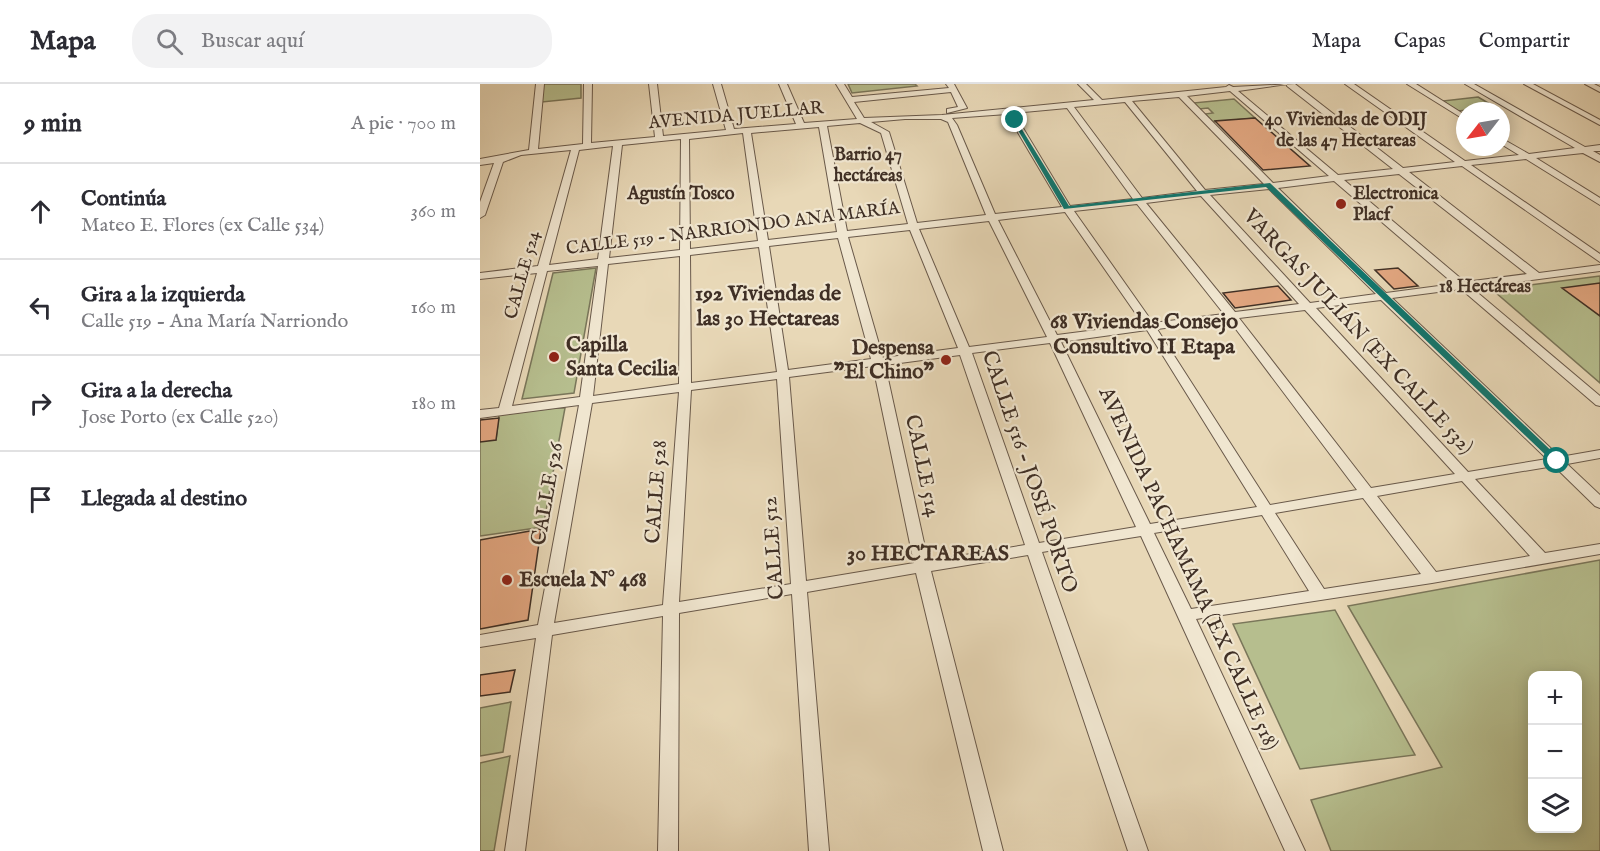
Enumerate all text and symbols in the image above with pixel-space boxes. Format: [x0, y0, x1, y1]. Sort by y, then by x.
search box [132, 14, 552, 68]
text: Mapa [30, 24, 96, 59]
icon: search [153, 25, 186, 58]
text: Buscar aquí [201, 27, 304, 55]
text: Mapa [1312, 28, 1361, 55]
text: Capas [1394, 28, 1446, 55]
text: Compartir [1479, 28, 1570, 55]
street label: AVENIDA JUELLAR [647, 97, 826, 135]
north arrow [1456, 102, 1510, 156]
route end [1001, 106, 1027, 132]
text: 9 min [24, 107, 82, 140]
district label: 40 Viviendas de ODIJ de las 47 Hectareas [1265, 109, 1428, 153]
text: A pie · 700 m [351, 111, 456, 136]
district label: Barrio 47 hectáreas [833, 144, 903, 188]
district label: Agustín Tosco [626, 183, 735, 206]
place label: Electronica Placf [1353, 183, 1440, 227]
text: Continúa [81, 185, 166, 213]
icon: ahead [24, 195, 57, 228]
street label: CALLE 519 - NARRIONDO ANA MARÍA [565, 195, 902, 261]
marker: Electronica Placf [1334, 197, 1348, 211]
text: 360 m [410, 199, 456, 224]
street label: VARGAS JULIÁN (EX CALLE 532) [1236, 202, 1480, 460]
text: Mateo E. Flores (ex Calle 534) [81, 213, 324, 238]
street label: CALLE 524 [500, 228, 546, 322]
district label: 18 Hectáreas [1439, 276, 1532, 299]
district label: 192 Viviendas de las 30 Hectareas [695, 280, 841, 333]
text: Gira a la izquierda [81, 281, 245, 309]
icon: left [24, 291, 57, 324]
text: 160 m [410, 295, 456, 320]
district label: 68 Viviendas Consejo Consultivo II Etapa [1050, 308, 1238, 361]
text: Calle 519 - Ana María Narriondo [81, 309, 348, 334]
place label: Capilla Santa Cecilia [566, 332, 678, 383]
place label: Despensa "El Chino" [834, 335, 935, 386]
street label: CALLE 516 - JOSÉ PORTO [975, 347, 1084, 597]
marker: Capilla Santa Cecilia [547, 350, 561, 364]
marker: Despensa "El Chino" [939, 353, 953, 367]
text: Gira a la derecha [81, 377, 232, 405]
street label: AVENIDA PACHAMAMA (EX CALLE 518) [1091, 382, 1284, 755]
icon: right [24, 387, 57, 420]
text: 180 m [411, 391, 456, 416]
text: Jose Porto (ex Calle 520) [81, 405, 278, 430]
street label: CALLE 514 [898, 412, 946, 520]
street label: CALLE 526 [526, 439, 571, 548]
street label: CALLE 528 [640, 439, 674, 545]
route start [1543, 447, 1569, 473]
icon: arrive [24, 483, 57, 516]
text: Llegada al destino [81, 485, 247, 513]
street label: CALLE 512 [757, 495, 791, 601]
district label: 30 HECTAREAS [847, 540, 1009, 568]
place label: Escuela N° 468 [519, 567, 647, 594]
marker: Escuela N° 468 [500, 573, 514, 587]
map controls [1528, 671, 1582, 833]
button: + [1528, 671, 1582, 725]
button: − [1528, 725, 1582, 779]
button: layers [1528, 779, 1582, 833]

